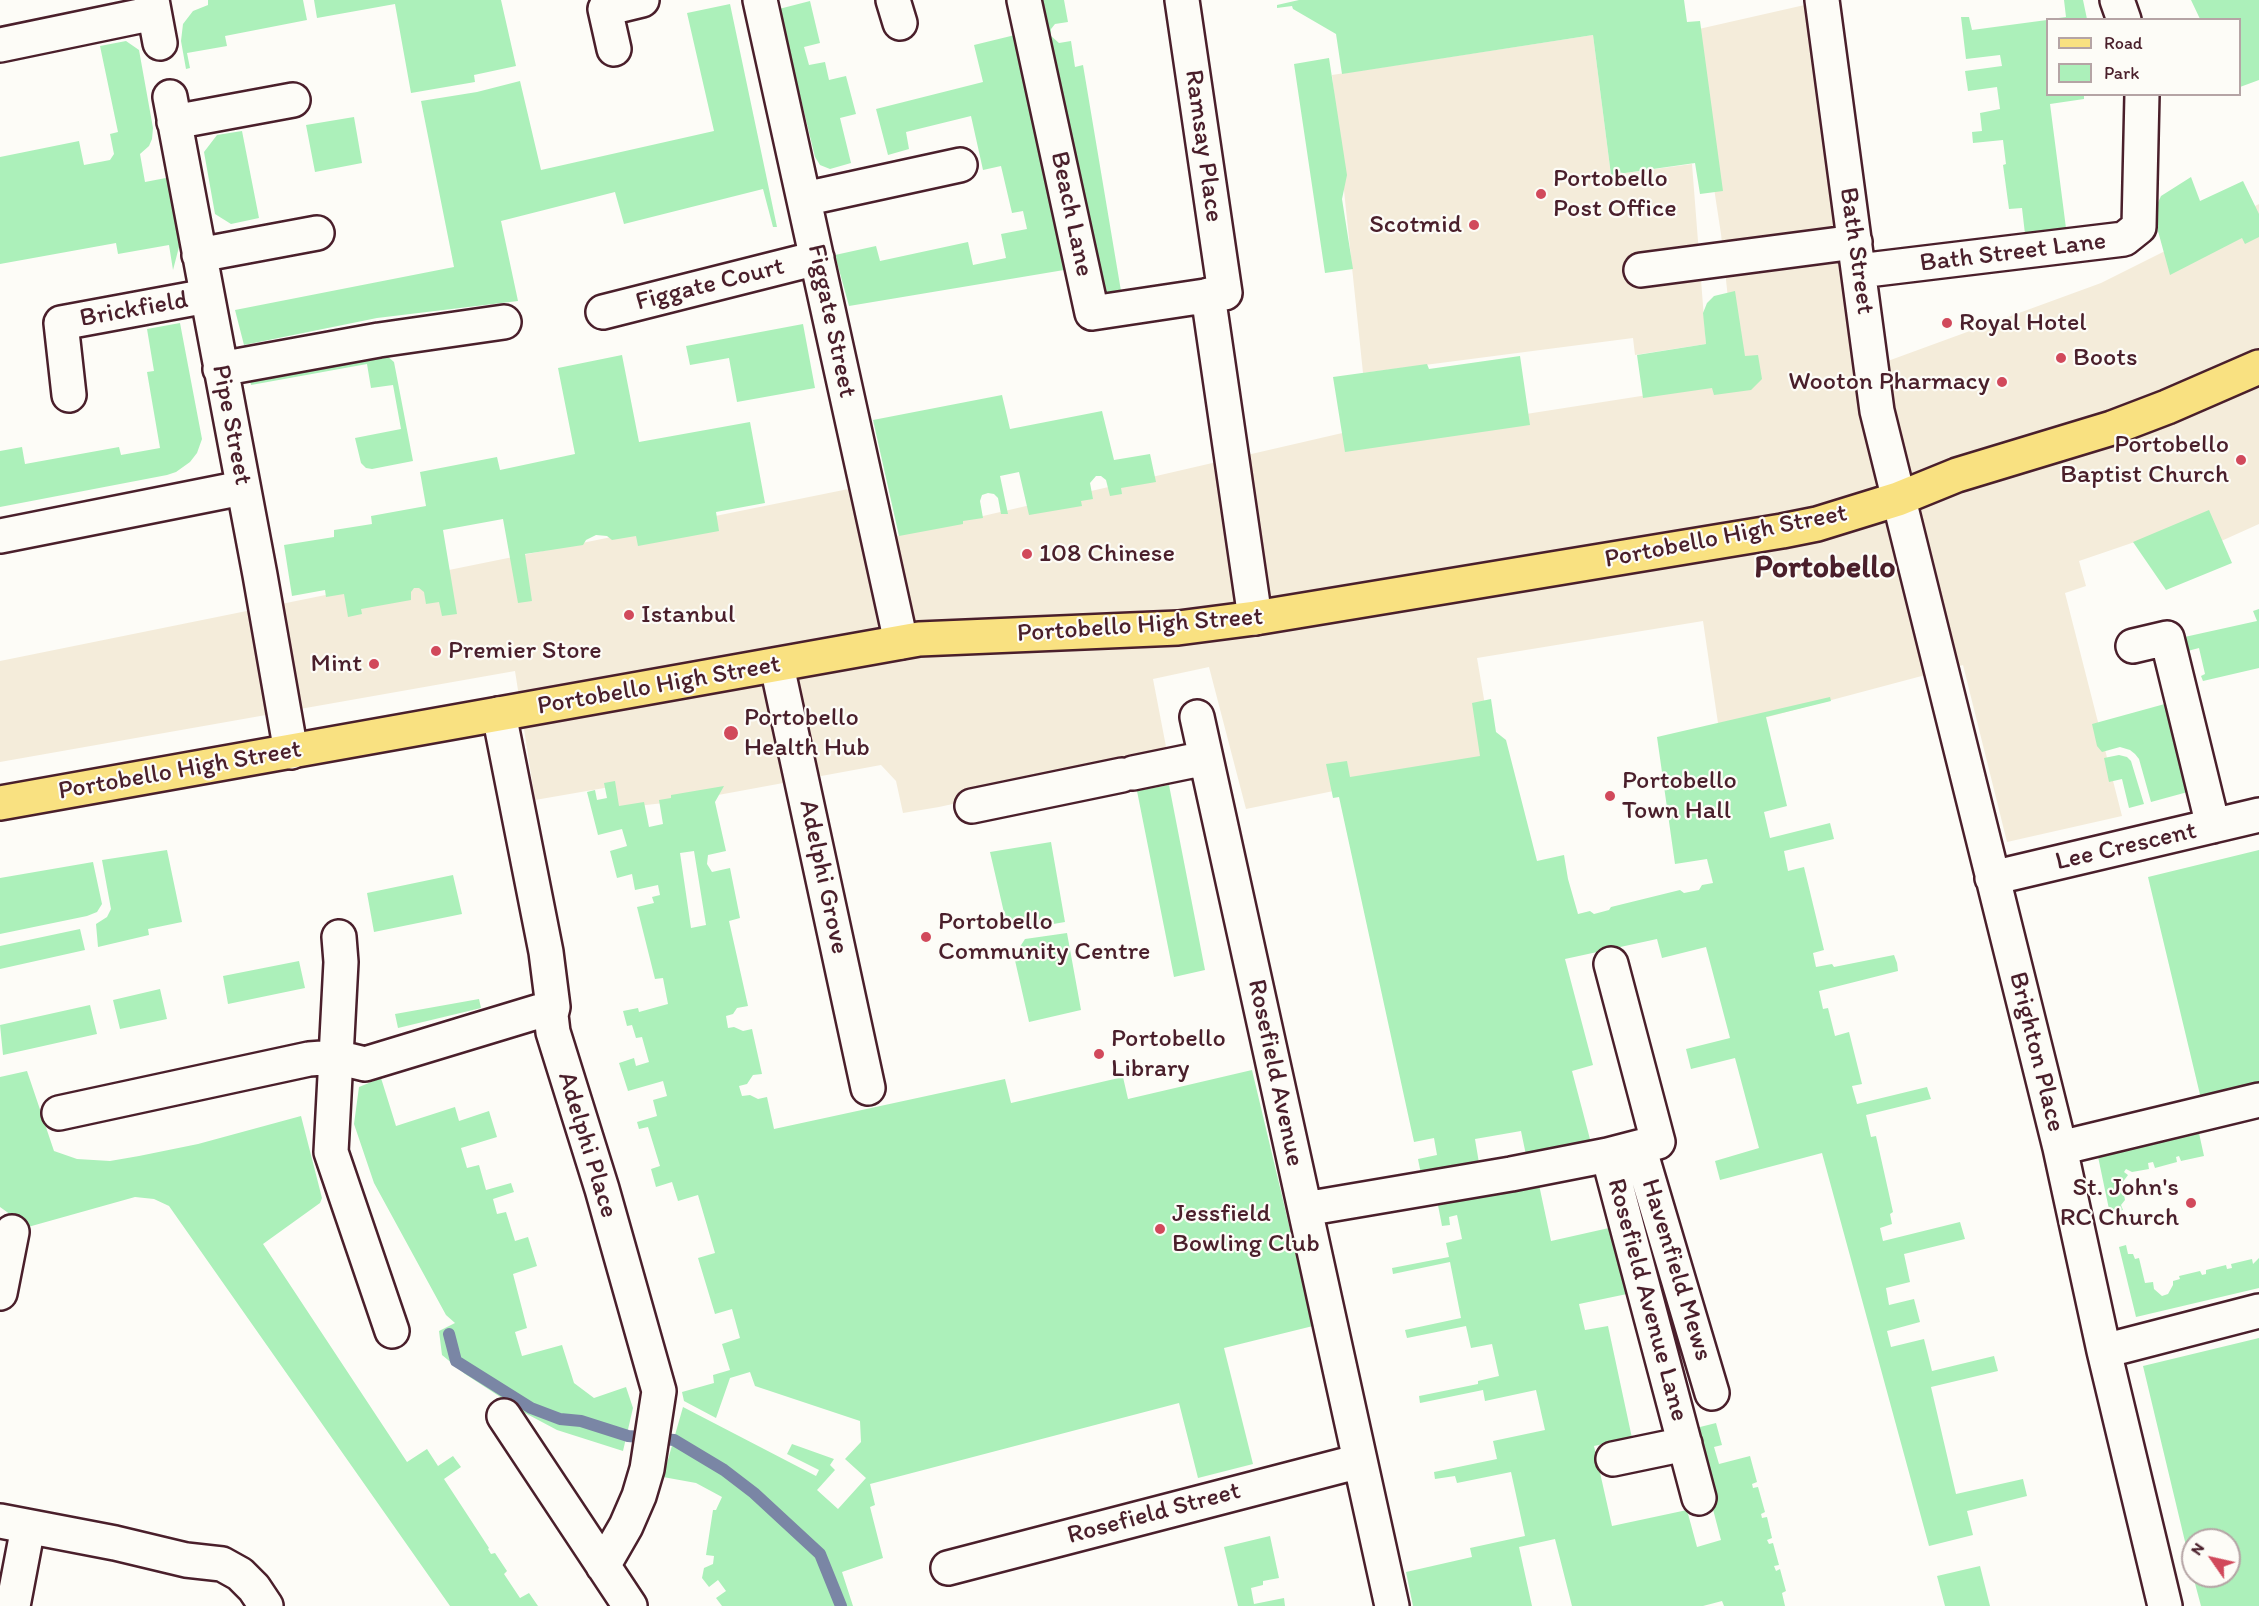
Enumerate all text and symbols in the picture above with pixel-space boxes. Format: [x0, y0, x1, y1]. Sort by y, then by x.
legend [2046, 18, 2241, 96]
text: Road [2104, 32, 2143, 54]
text: Park [2104, 62, 2139, 84]
street label: Ramsay Place [1177, 68, 1229, 224]
street label: Beach Lane [1043, 149, 1099, 279]
place label: Portobello Post Office [1553, 163, 1677, 224]
street label: Bath Street [1832, 186, 1880, 316]
marker: Portobello Post Office [1534, 187, 1548, 201]
place label: Scotmid [1369, 209, 1462, 241]
marker: Scotmid [1467, 218, 1481, 232]
street label: Bath Street Lane [1918, 226, 2108, 280]
street label: Figgate Street [800, 241, 862, 401]
street label: Figgate Court [633, 252, 787, 318]
street label: Brickfield [78, 285, 190, 335]
place label: Royal Hotel [1959, 307, 2087, 339]
marker: Royal Hotel [1940, 316, 1954, 330]
place label: Boots [2073, 342, 2138, 374]
marker: Boots [2054, 351, 2068, 365]
street label: Pipe Street [204, 362, 258, 488]
place label: Wooton Pharmacy [1788, 366, 1990, 398]
marker: Wooton Pharmacy [1995, 375, 2009, 389]
place label: Portobello Baptist Church [2060, 429, 2229, 490]
marker: Portobello Baptist Church [2234, 453, 2248, 467]
street label: Portobello High Street [1602, 498, 1850, 576]
place label: 108 Chinese [1039, 538, 1175, 570]
marker: 108 Chinese [1020, 547, 1034, 561]
district label: Portobello [1754, 550, 1896, 588]
place label: Istanbul [641, 599, 735, 631]
street label: Portobello High Street [1016, 602, 1264, 650]
marker: Istanbul [622, 608, 636, 622]
place label: Premier Store [448, 635, 602, 667]
marker: Premier Store [429, 644, 443, 658]
place label: Mint [310, 648, 362, 680]
street label: Portobello High Street [535, 649, 783, 723]
marker: Mint [367, 657, 381, 671]
place label: Portobello Health Hub [744, 702, 870, 764]
marker: Portobello Health Hub [722, 724, 740, 742]
street label: Portobello High Street [56, 734, 304, 808]
place label: Portobello Town Hall [1622, 765, 1737, 826]
marker: Portobello Town Hall [1603, 789, 1617, 803]
street label: Adelphi Grove [791, 797, 855, 957]
street label: Lee Crescent [2053, 816, 2199, 878]
place label: Portobello Community Centre [938, 906, 1150, 968]
marker: Portobello Community Centre [919, 930, 933, 944]
street label: Brighton Place [2001, 969, 2071, 1135]
street label: Rosefield Avenue [1240, 977, 1310, 1169]
place label: Portobello Library [1111, 1023, 1226, 1084]
marker: Portobello Library [1092, 1047, 1106, 1061]
street label: Adelphi Place [550, 1068, 624, 1222]
place label: St. John's RC Church [2060, 1172, 2179, 1234]
street label: Rosefield Avenue Lane [1600, 1175, 1694, 1425]
street label: Havenfield Mews [1634, 1175, 1718, 1365]
marker: St. John's RC Church [2184, 1196, 2198, 1210]
place label: Jessfield Bowling Club [1172, 1198, 1320, 1260]
marker: Jessfield Bowling Club [1153, 1222, 1167, 1236]
street label: Rosefield Street [1064, 1476, 1244, 1552]
north arrow [2181, 1528, 2241, 1588]
text: N [2186, 1539, 2208, 1559]

